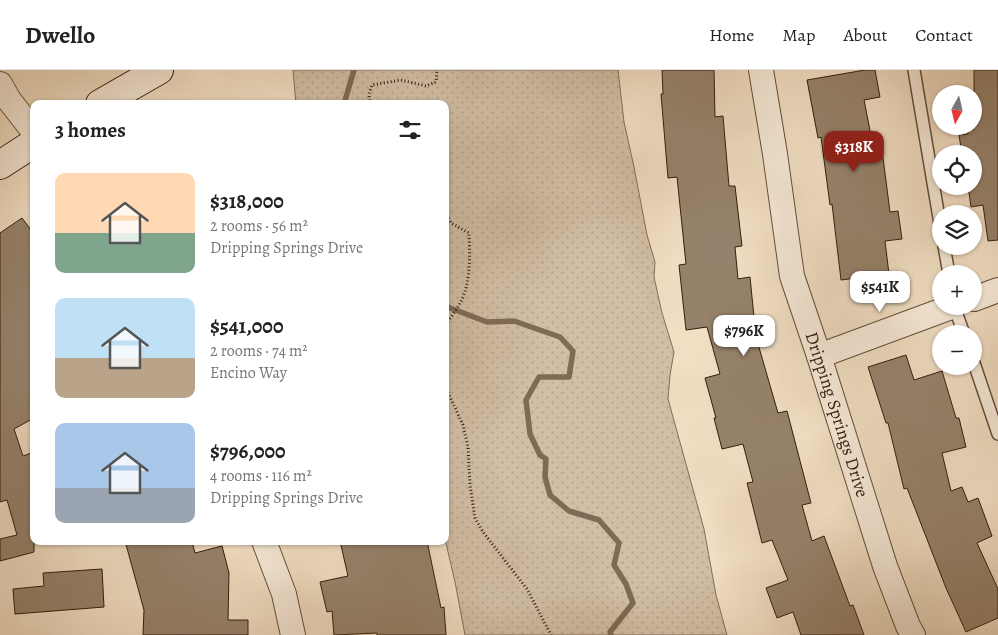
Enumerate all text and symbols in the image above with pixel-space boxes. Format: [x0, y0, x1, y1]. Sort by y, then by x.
text: Dwello [25, 19, 95, 51]
text: Home [709, 23, 754, 47]
text: Map [782, 23, 815, 47]
text: About [843, 23, 887, 47]
text: Contact [915, 23, 973, 47]
north arrow [932, 85, 982, 135]
map controls [932, 85, 982, 375]
text: 3 homes [55, 116, 126, 144]
icon: filters [396, 116, 424, 144]
pin: $318K [819, 131, 889, 173]
text: $318K [835, 136, 873, 158]
button: locate [932, 145, 982, 195]
text: $318,000 [210, 187, 284, 215]
icon: home [95, 193, 155, 253]
button: layers [932, 205, 982, 255]
text: 2 rooms · 56 m² [210, 215, 308, 237]
text: Dripping Springs Drive [210, 237, 363, 259]
button: + [932, 265, 982, 315]
pin: $541K [845, 270, 915, 313]
text: $541K [861, 276, 899, 298]
text: $541,000 [210, 312, 283, 340]
pin: $796K [709, 314, 779, 357]
icon: home [95, 318, 155, 378]
text: $796K [724, 320, 764, 342]
button: − [932, 325, 982, 375]
street label: Dripping Springs Drive [800, 328, 875, 500]
text: 2 rooms · 74 m² [210, 340, 308, 362]
text: Encino Way [210, 362, 287, 384]
text: $796,000 [210, 437, 286, 465]
icon: home [95, 443, 155, 503]
text: 4 rooms · 116 m² [210, 465, 312, 487]
text: Dripping Springs Drive [210, 487, 363, 509]

